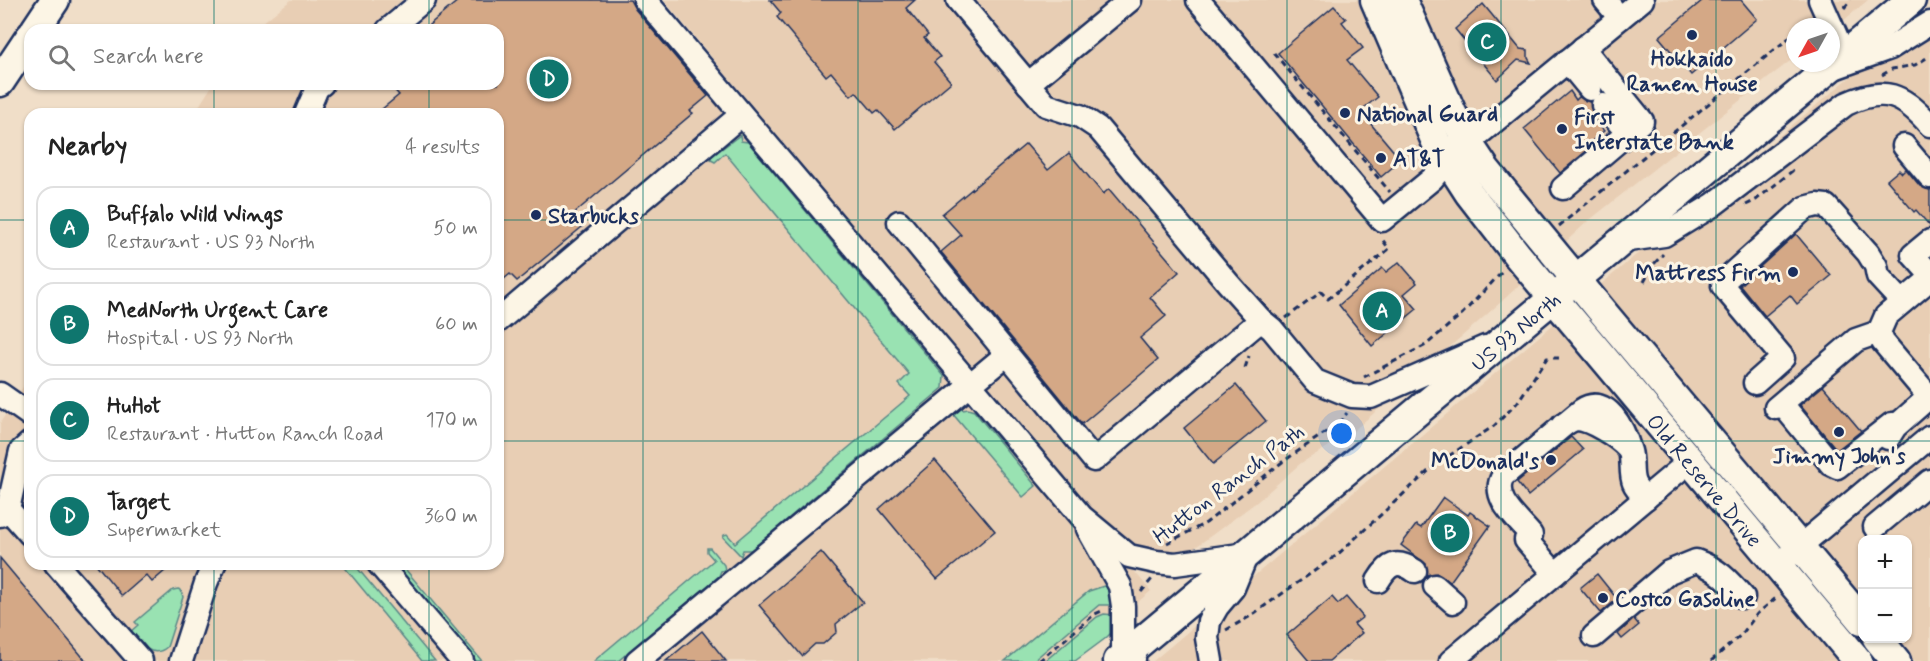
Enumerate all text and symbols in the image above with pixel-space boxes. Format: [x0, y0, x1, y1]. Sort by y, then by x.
north arrow [1786, 18, 1840, 72]
pin: C [1468, 20, 1506, 64]
search box [24, 24, 504, 90]
marker: Hokkaido Ramen House [1685, 28, 1699, 42]
icon: search [45, 41, 78, 74]
text: Search here [93, 43, 204, 71]
place label: Hokkaido Ramen House [1626, 46, 1758, 99]
pin: D [530, 56, 568, 101]
place label: National Guard [1357, 101, 1498, 129]
place label: First Interstate Bank [1574, 104, 1734, 157]
marker: National Guard [1338, 106, 1352, 120]
marker: First Interstate Bank [1555, 122, 1569, 136]
text: Nearby [48, 130, 127, 164]
text: 4 results [405, 134, 480, 161]
place label: AT&T [1393, 146, 1446, 174]
marker: AT&T [1374, 151, 1388, 165]
text: Buffalo Wild Wings [107, 201, 283, 229]
place label: Starbucks [548, 203, 639, 231]
marker: Starbucks [529, 208, 543, 222]
text: A [63, 215, 76, 242]
text: 50 m [433, 215, 478, 242]
text: Restaurant · US 93 North [107, 229, 315, 256]
place label: Mattress Firm [1635, 260, 1781, 288]
marker: Mattress Firm [1786, 265, 1800, 279]
street label: US 93 North [1465, 287, 1567, 378]
pin: A [1362, 288, 1402, 334]
text: MedNorth Urgent Care [107, 297, 328, 325]
text: B [63, 311, 76, 338]
text: 60 m [435, 311, 478, 338]
text: Hospital · US 93 North [107, 325, 293, 352]
text: HuHot [107, 393, 161, 421]
text: C [62, 407, 77, 434]
text: 170 m [426, 407, 478, 434]
street label: Old Reserve Drive [1639, 409, 1768, 554]
street label: Hutton Ranch Path [1148, 418, 1311, 551]
your location [1327, 419, 1356, 448]
text: Restaurant · Hutton Ranch Road [107, 421, 383, 448]
marker: Jimmy John's [1832, 425, 1846, 439]
place label: Jimmy John's [1773, 443, 1906, 472]
place label: McDonald's [1431, 448, 1539, 476]
marker: McDonald's [1544, 453, 1558, 467]
text: Target [107, 489, 171, 517]
text: D [63, 503, 76, 530]
text: 360 m [425, 503, 478, 530]
pin: B [1430, 510, 1470, 556]
text: Supermarket [107, 517, 221, 544]
map controls [1858, 535, 1912, 643]
button: + [1858, 535, 1912, 589]
place label: Costco Gasoline [1615, 586, 1755, 614]
button: − [1858, 589, 1912, 643]
marker: Costco Gasoline [1596, 591, 1610, 605]

